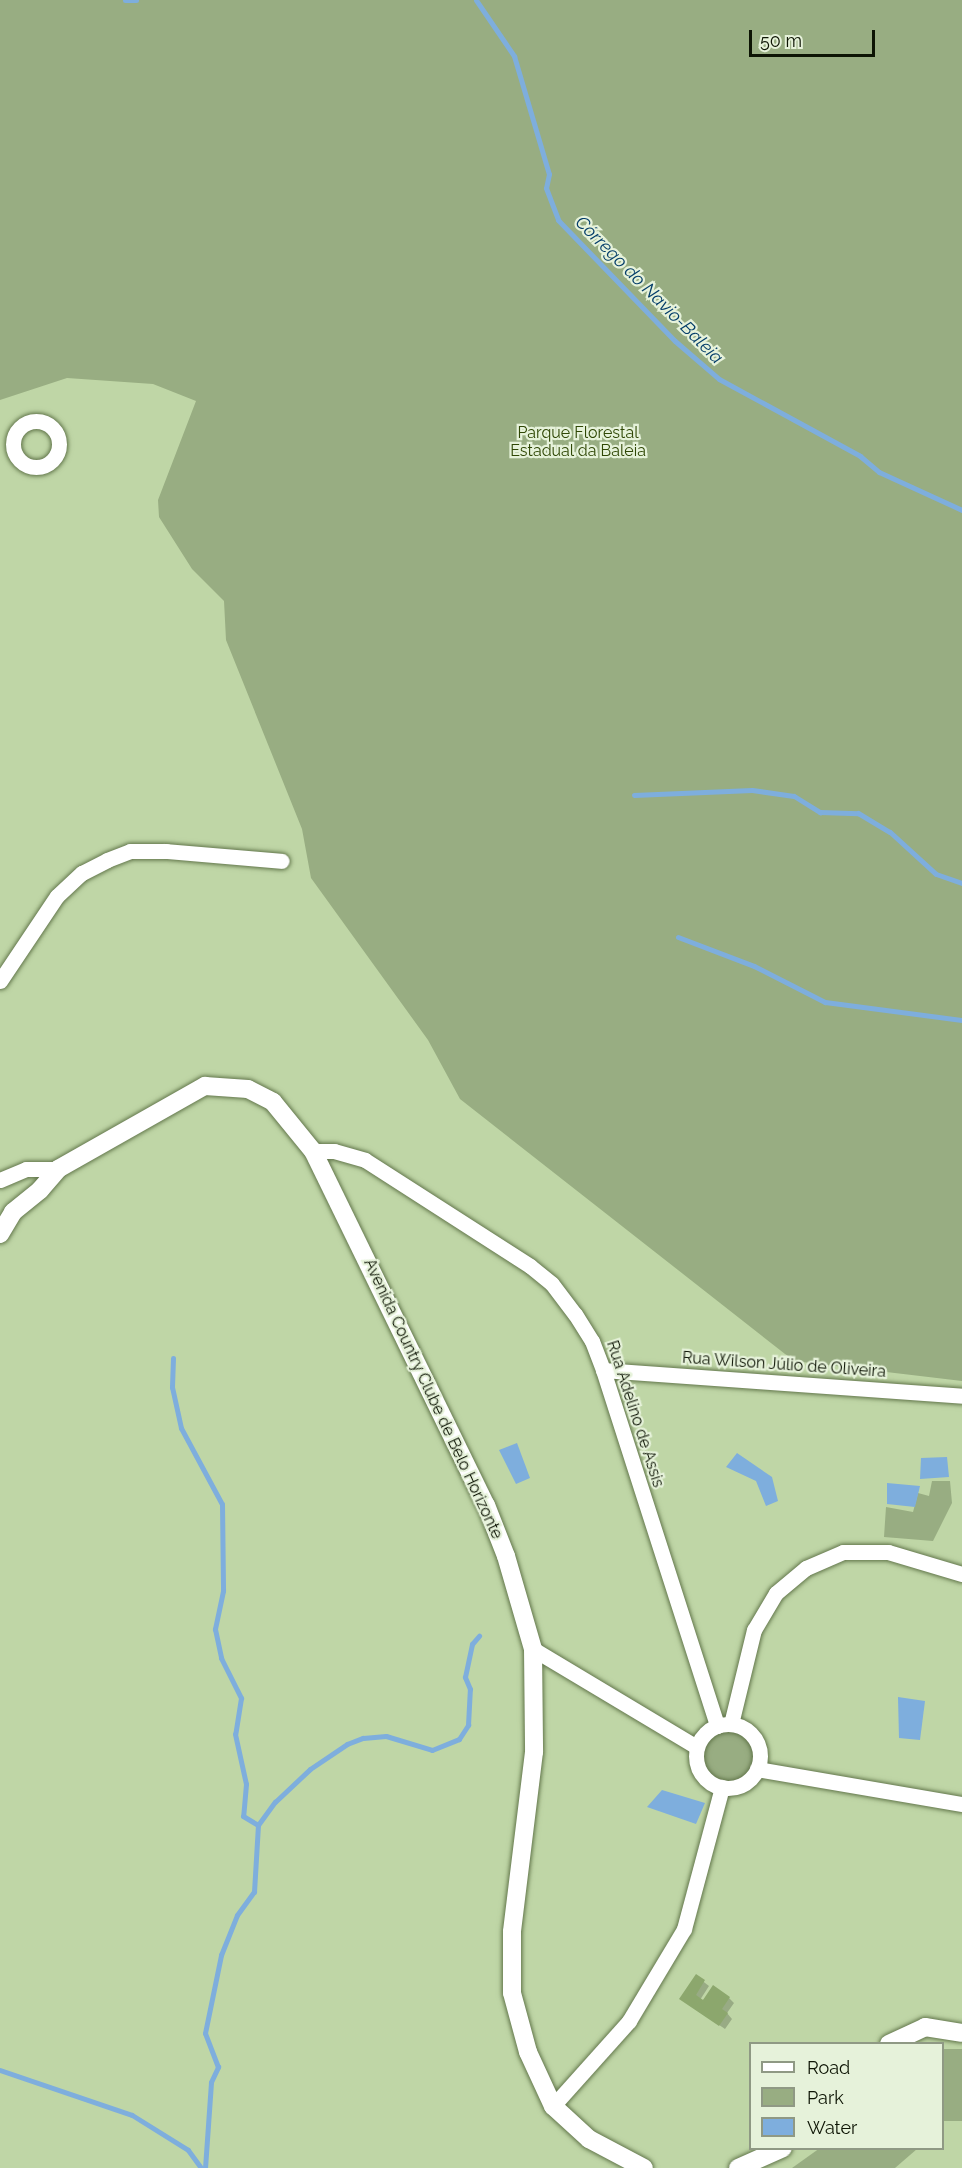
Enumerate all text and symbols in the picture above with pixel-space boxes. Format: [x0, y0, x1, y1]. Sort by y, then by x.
scale bar [752, 18, 878, 56]
text: 50 m [760, 30, 802, 51]
water label: Córrego do Navio-Baleia [571, 212, 727, 368]
park label: Parque Florestal Estadual da Baleia [510, 423, 646, 461]
street label: Avenida Country Clube de Belo Horizonte [359, 1256, 507, 1542]
street label: Rua Adelino de Assis [602, 1338, 668, 1490]
street label: Rua Wilson Júlio de Oliveira [681, 1348, 887, 1382]
legend [749, 2042, 944, 2150]
text: Road [807, 2057, 850, 2078]
text: Park [807, 2087, 844, 2108]
text: Water [807, 2117, 857, 2138]

